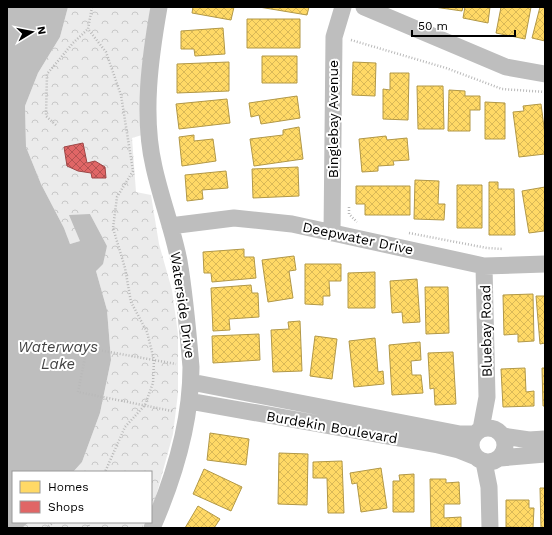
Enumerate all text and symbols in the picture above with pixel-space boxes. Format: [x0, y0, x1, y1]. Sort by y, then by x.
north arrow [12, 12, 52, 52]
scale bar [412, 12, 515, 38]
text: 50 m [418, 19, 448, 33]
text: N [34, 25, 48, 35]
street label: Binglebay Avenue [325, 60, 341, 178]
street label: Deepwater Drive [301, 218, 415, 258]
street label: Waterside Drive [168, 251, 198, 359]
street label: Bluebay Road [477, 285, 495, 377]
water label: Waterways Lake [18, 338, 98, 373]
street label: Burdekin Boulevard [265, 408, 399, 446]
legend [12, 471, 152, 523]
text: Homes [48, 480, 89, 494]
text: Shops [48, 500, 84, 514]

